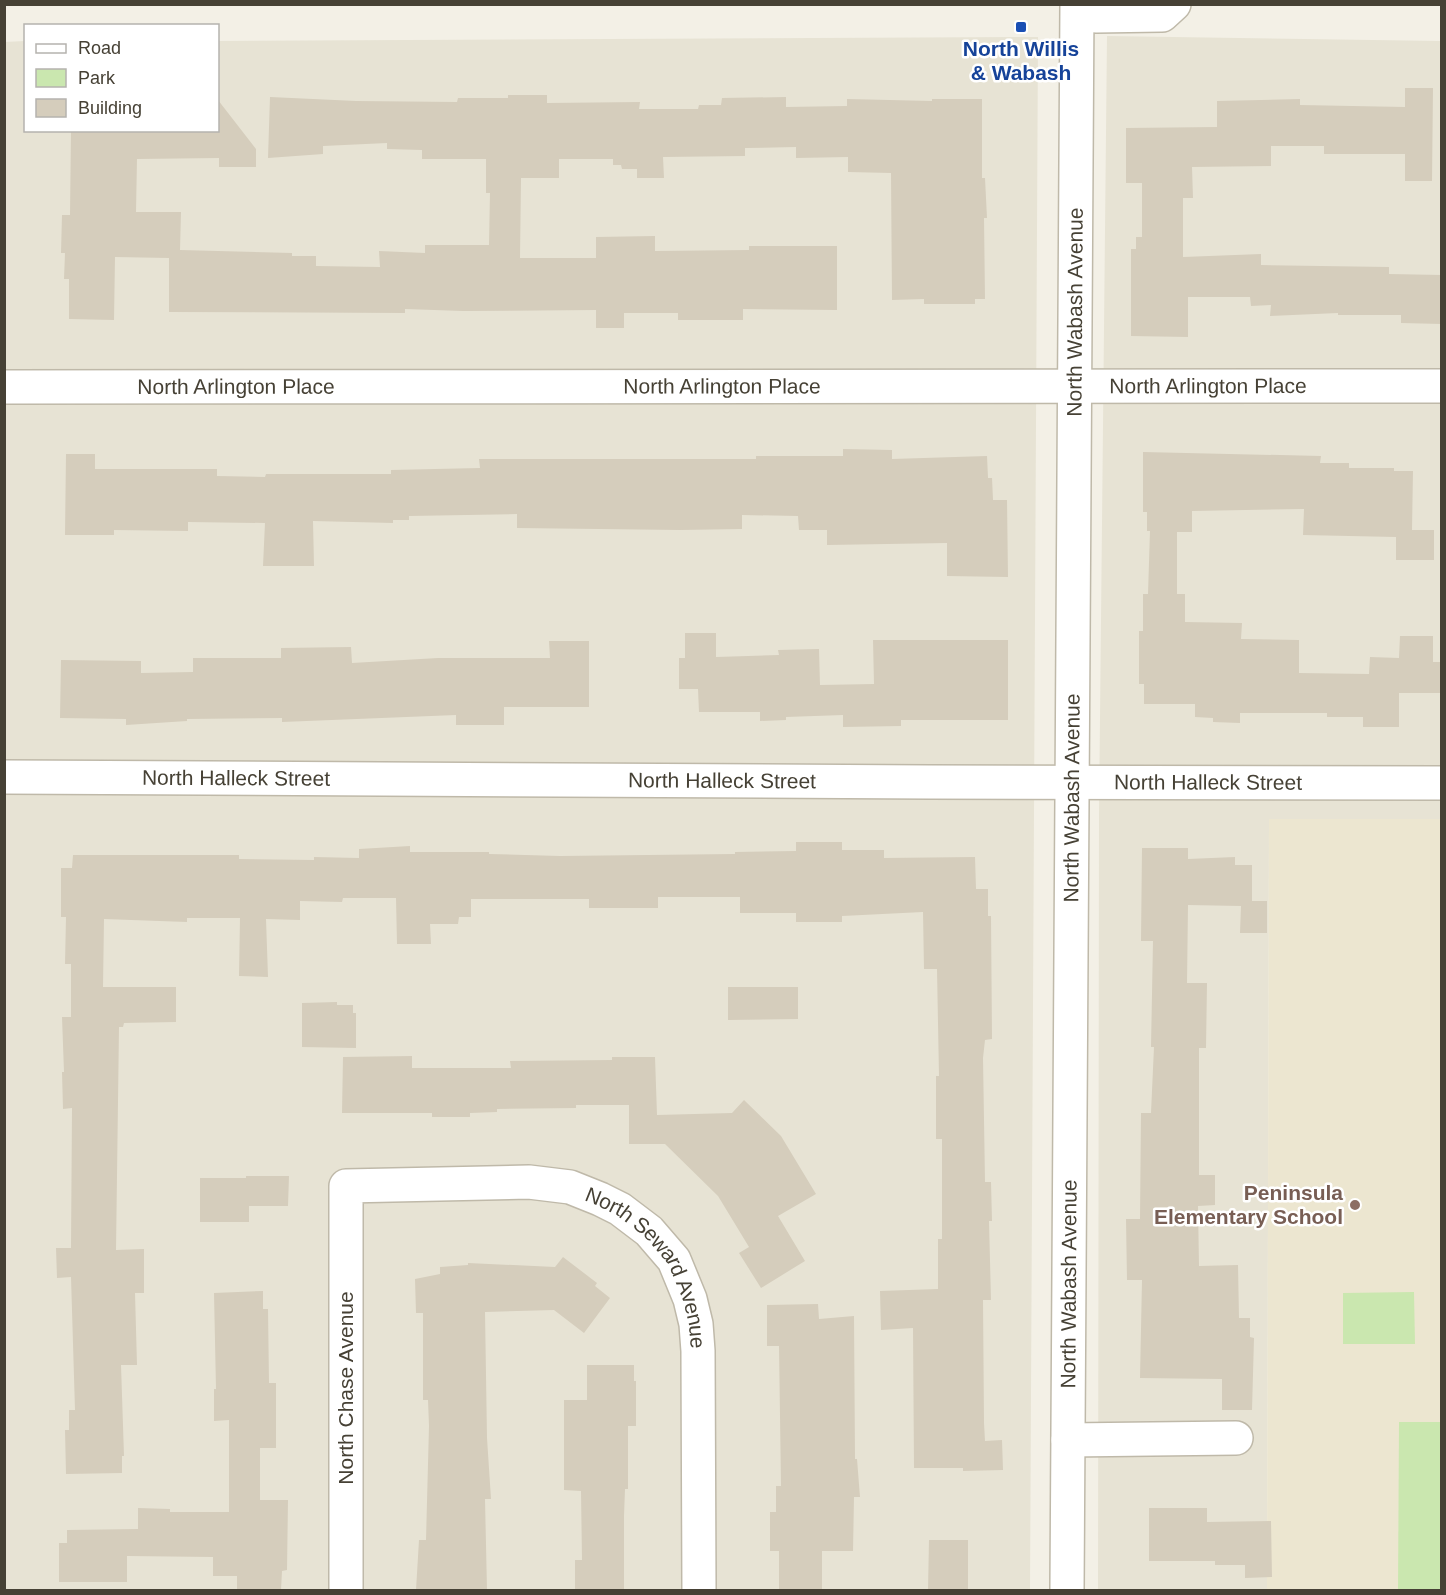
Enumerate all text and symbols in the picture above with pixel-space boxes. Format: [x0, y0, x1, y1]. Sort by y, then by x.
marker: North Willis & Wabash [1014, 20, 1028, 34]
legend [24, 24, 219, 132]
place label: North Willis & Wabash [963, 37, 1079, 84]
text: Road [78, 38, 121, 58]
text: Park [78, 68, 116, 88]
text: Building [78, 98, 142, 118]
street label: North Wabash Avenue [1062, 207, 1087, 417]
street label: North Arlington Place [623, 374, 821, 398]
street label: North Arlington Place [1109, 374, 1307, 397]
street label: North Arlington Place [137, 375, 335, 398]
street label: North Wabash Avenue [1059, 693, 1084, 903]
street label: North Halleck Street [142, 766, 330, 790]
street label: North Halleck Street [628, 768, 816, 792]
street label: North Halleck Street [1114, 770, 1302, 794]
street label: North Wabash Avenue [1056, 1179, 1081, 1389]
place label: Peninsula Elementary School [1154, 1181, 1343, 1228]
street label: North Seward Avenue [582, 1182, 710, 1349]
marker: Peninsula Elementary School [1348, 1198, 1362, 1212]
street label: North Chase Avenue [334, 1291, 357, 1485]

